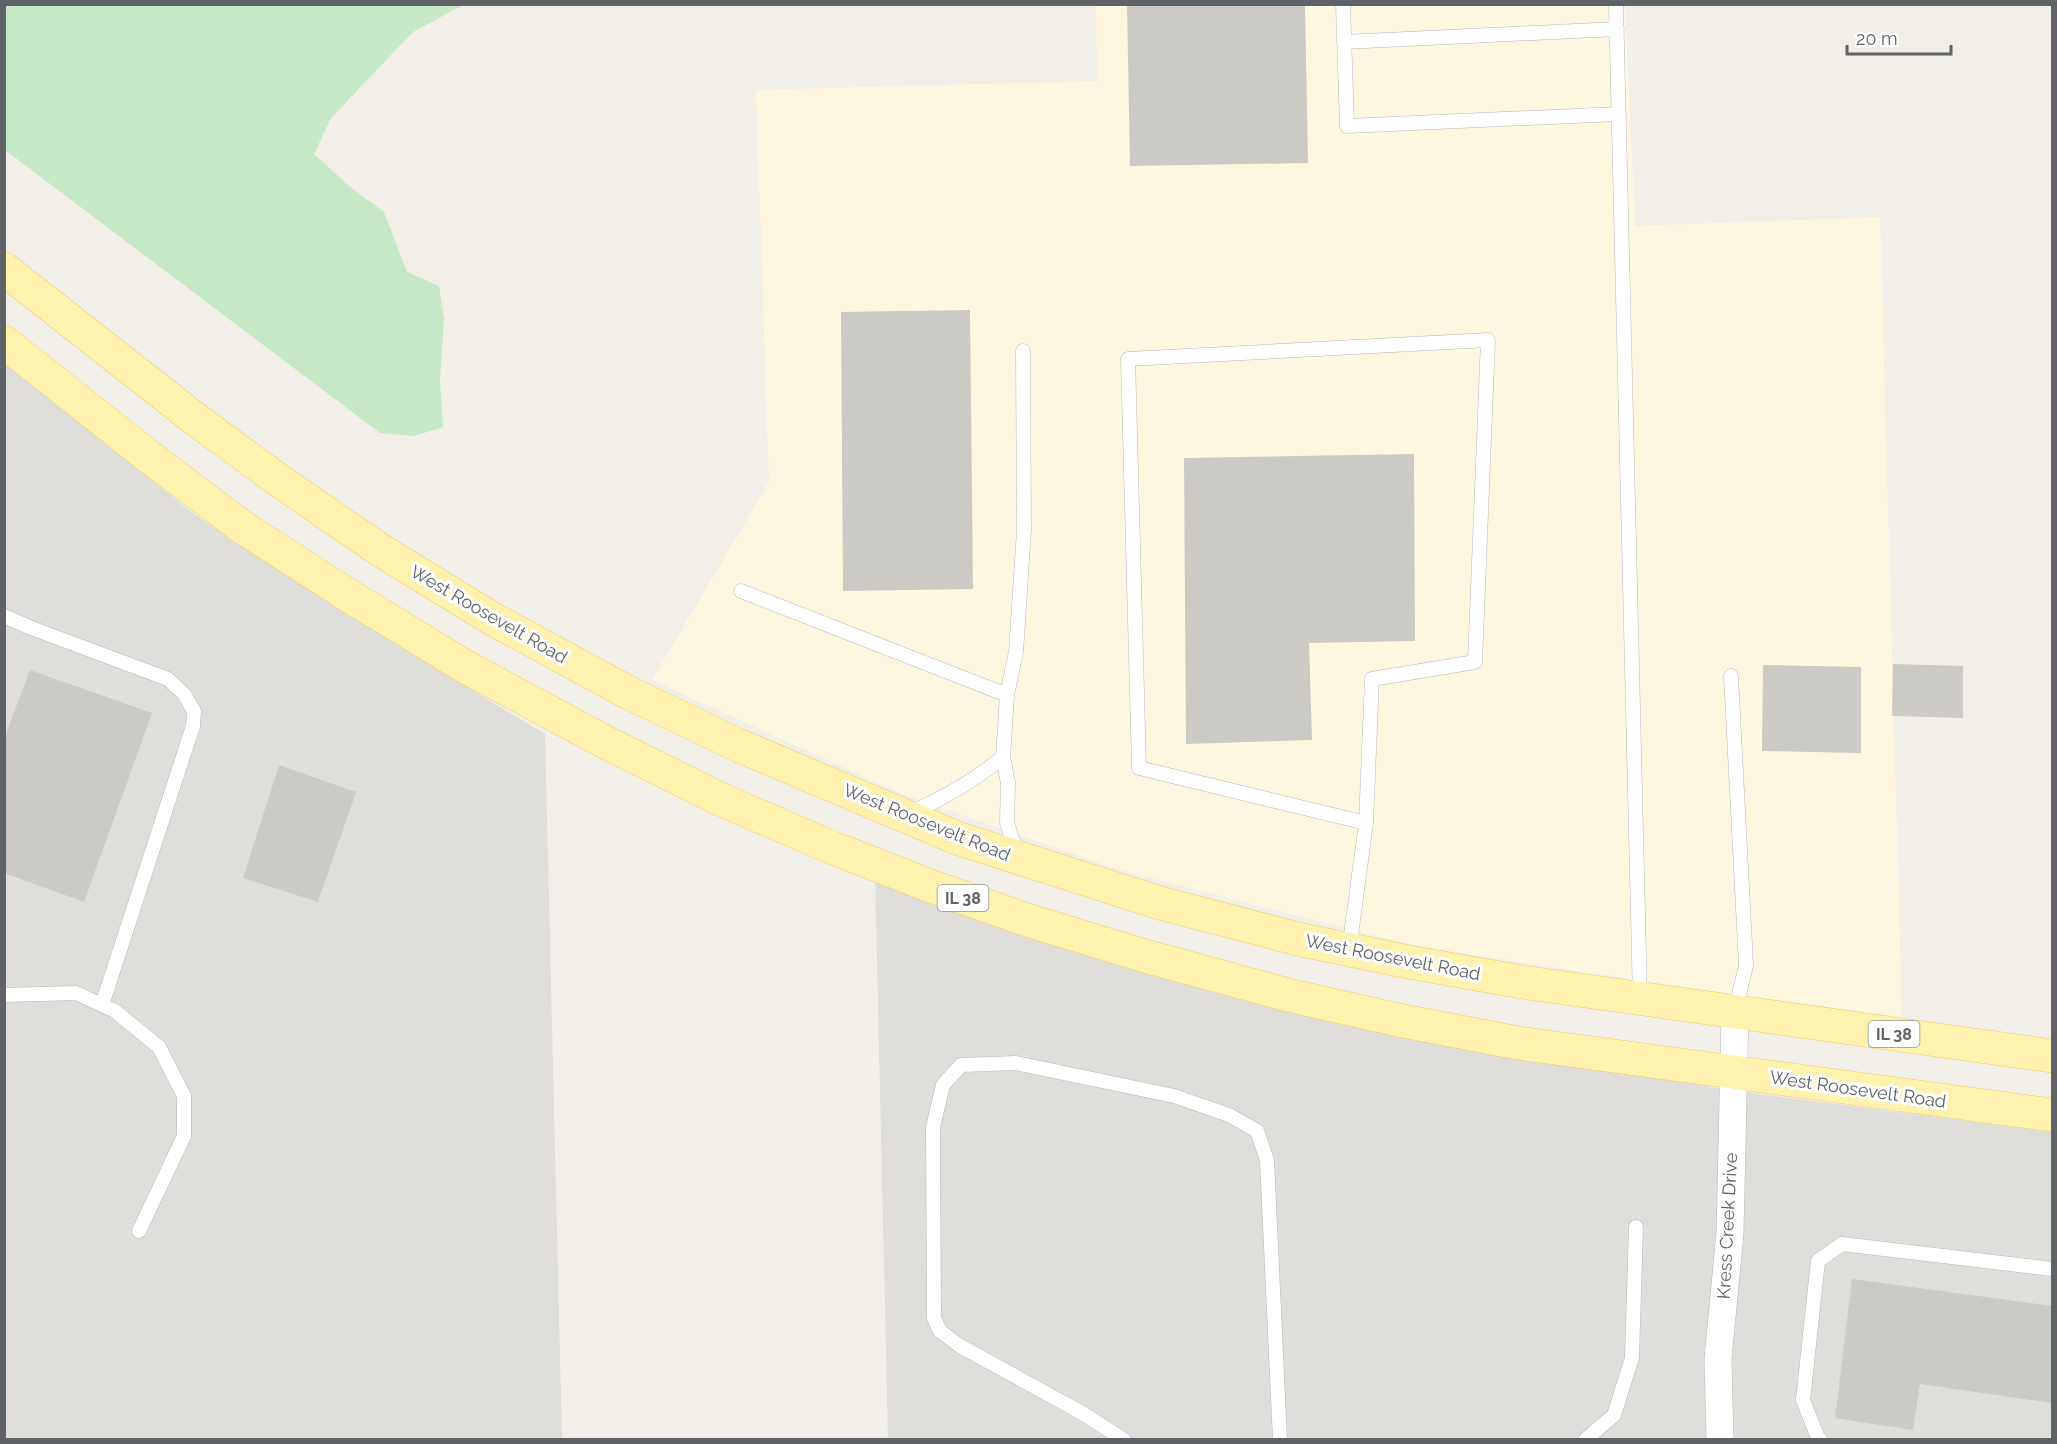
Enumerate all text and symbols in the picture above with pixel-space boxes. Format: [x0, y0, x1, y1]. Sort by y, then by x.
scale bar [1847, 18, 1950, 56]
text: 20 m [1856, 28, 1898, 49]
street label: West Roosevelt Road [407, 560, 571, 668]
street label: West Roosevelt Road [841, 779, 1013, 865]
road number: IL 38 [938, 885, 988, 911]
street label: West Roosevelt Road [1304, 930, 1482, 984]
road number: IL 38 [1868, 1021, 1920, 1047]
street label: West Roosevelt Road [1768, 1066, 1948, 1112]
street label: Kress Creek Drive [1713, 1152, 1741, 1300]

